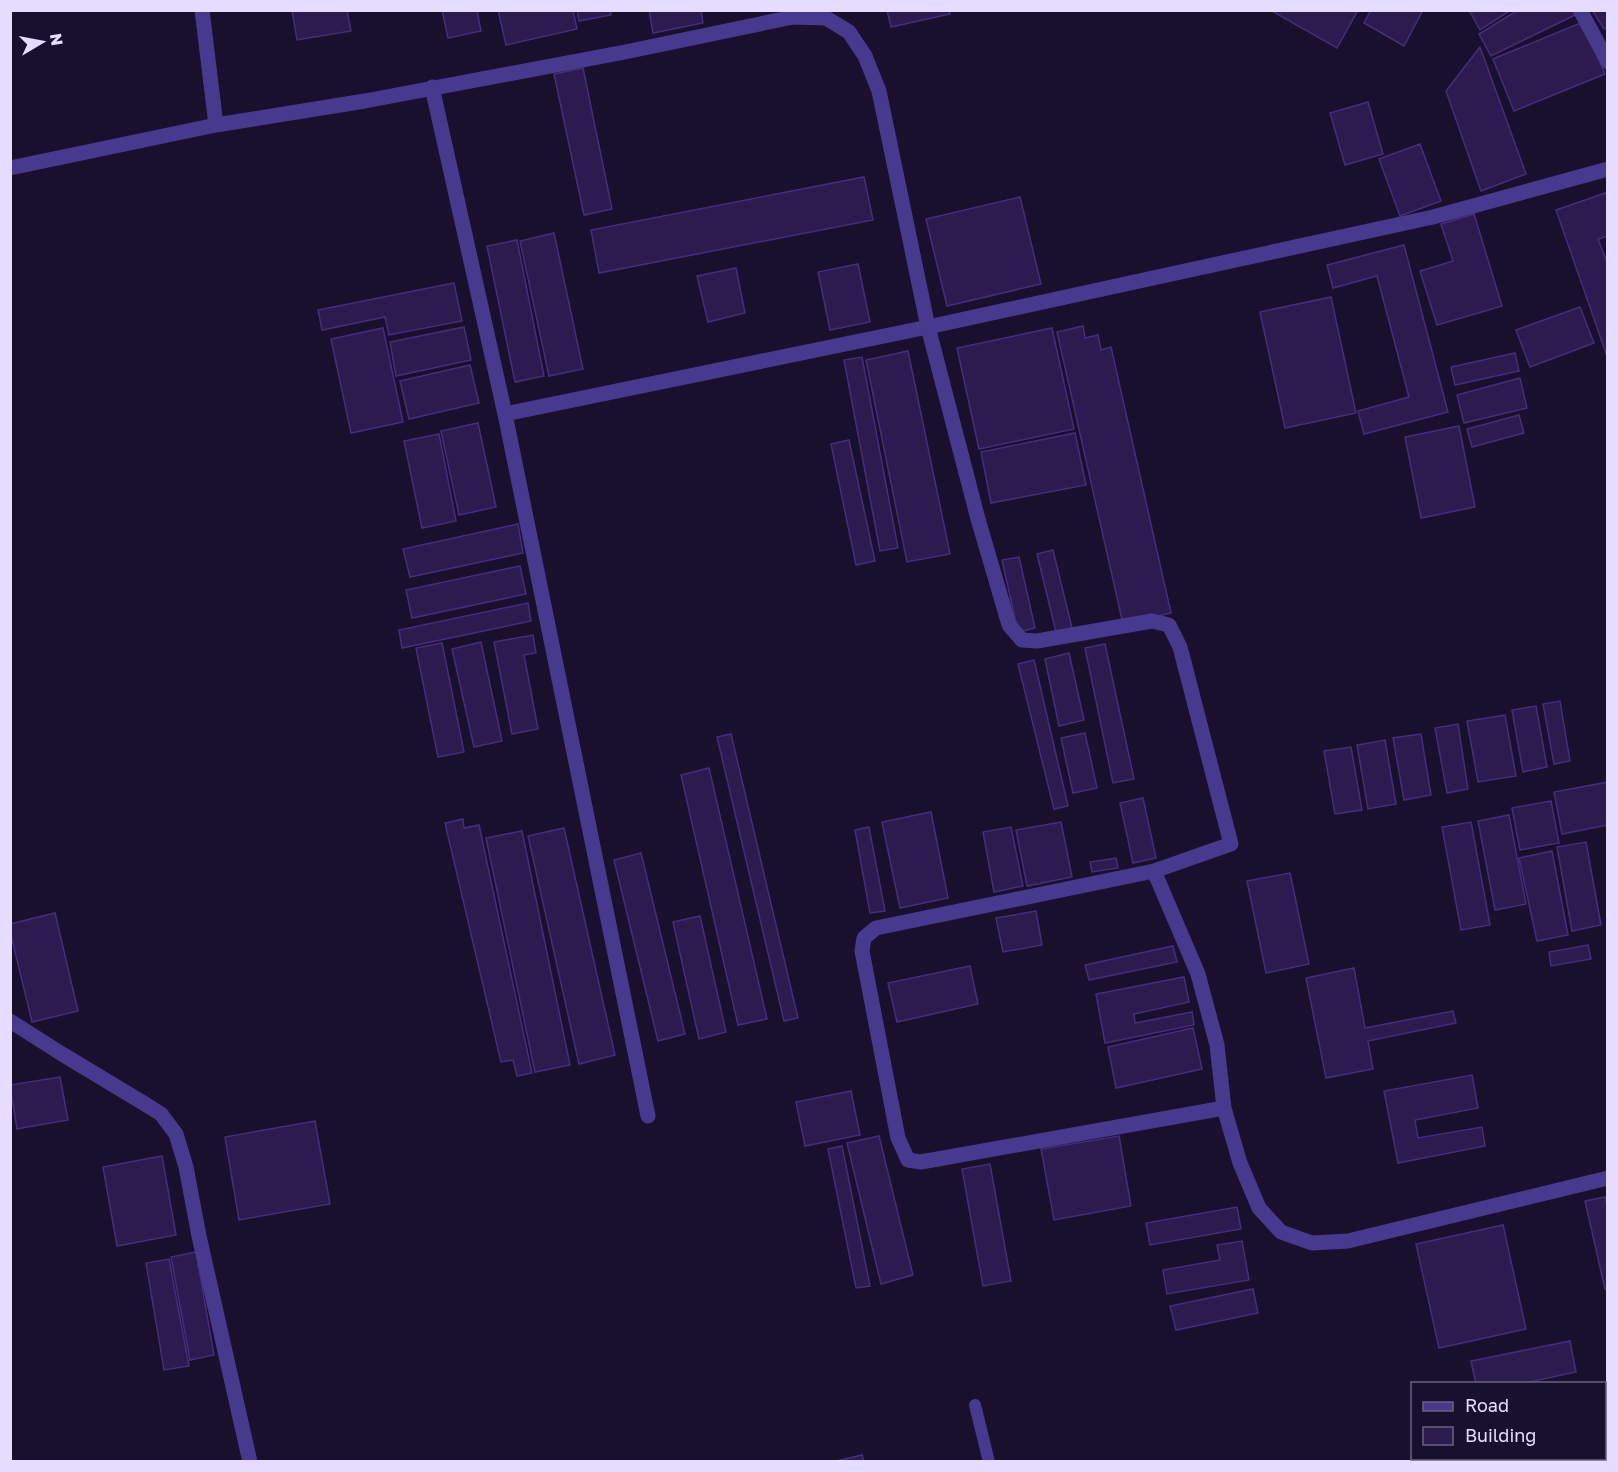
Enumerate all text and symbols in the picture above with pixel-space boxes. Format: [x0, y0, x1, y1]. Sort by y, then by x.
north arrow [12, 12, 72, 72]
text: N [46, 32, 68, 47]
legend [1411, 1382, 1606, 1460]
text: Road [1465, 1394, 1509, 1416]
text: Building [1465, 1424, 1536, 1446]

